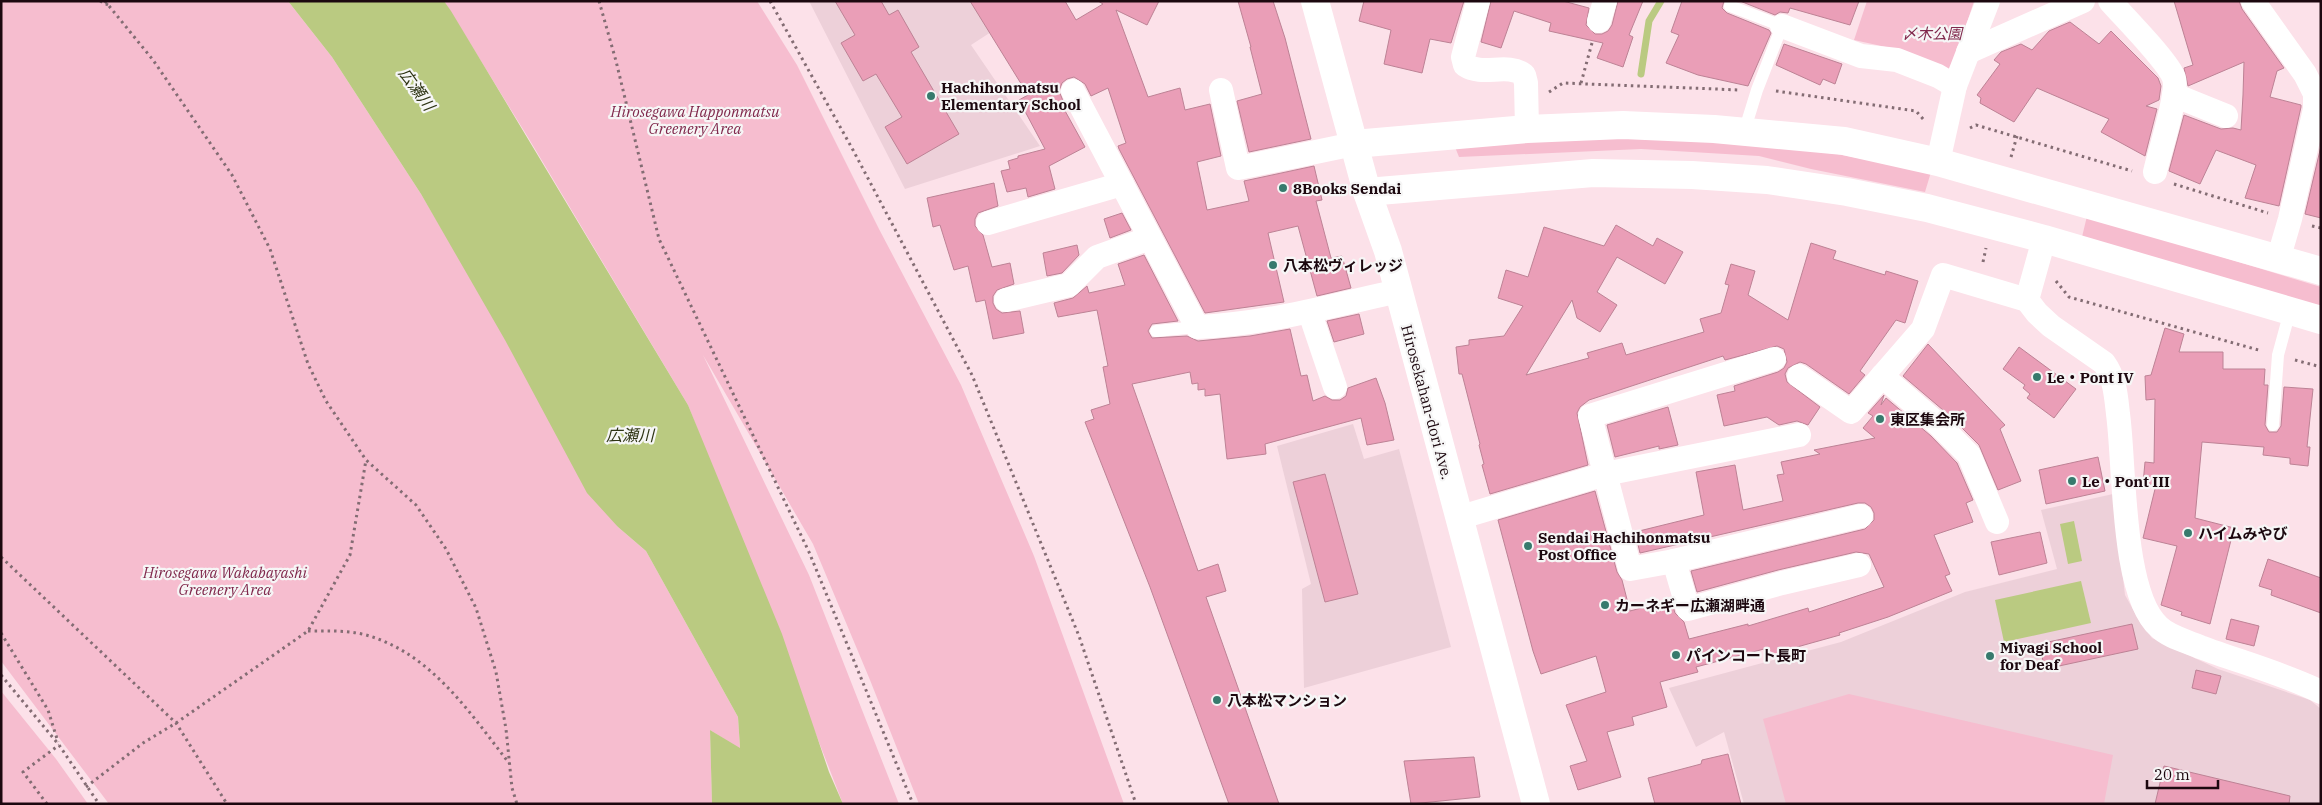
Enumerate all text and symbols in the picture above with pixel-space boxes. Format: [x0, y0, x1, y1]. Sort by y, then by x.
park label: 〆木公園 [1902, 24, 1964, 43]
water label: 広瀬川 [395, 64, 440, 116]
place label: Hachihonmatsu Elementary School [941, 78, 1081, 114]
marker: Hachihonmatsu Elementary School [925, 90, 937, 102]
park label: Hirosegawa Happonmatsu Greenery Area [610, 102, 780, 138]
place label: 8Books Sendai [1293, 179, 1401, 198]
marker: 8Books Sendai [1277, 182, 1289, 194]
place label: 八本松ヴィレッジ [1283, 256, 1403, 275]
marker: 八本松ヴィレッジ [1267, 259, 1279, 271]
street label: Hirosekahan-dori Ave. [1397, 323, 1457, 481]
place label: Le・Pont IV [2047, 368, 2134, 387]
marker: Le・Pont IV [2031, 371, 2043, 383]
place label: 東区集会所 [1890, 410, 1965, 429]
marker: 東区集会所 [1874, 413, 1886, 425]
water label: 広瀬川 [606, 425, 656, 445]
place label: Le・Pont III [2082, 472, 2170, 491]
marker: Le・Pont III [2066, 475, 2078, 487]
place label: ハイムみやび [2198, 524, 2287, 543]
marker: ハイムみやび [2182, 527, 2194, 539]
place label: Sendai Hachihonmatsu Post Office [1538, 528, 1711, 564]
marker: Sendai Hachihonmatsu Post Office [1522, 540, 1534, 552]
park label: Hirosegawa Wakabayashi Greenery Area [142, 563, 308, 599]
place label: カーネギー広瀬湖畔通 [1615, 596, 1765, 615]
marker: カーネギー広瀬湖畔通 [1599, 599, 1611, 611]
place label: Miyagi School for Deaf [2000, 638, 2102, 674]
place label: パインコート長町 [1686, 646, 1806, 665]
marker: パインコート長町 [1670, 649, 1682, 661]
marker: Miyagi School for Deaf [1984, 650, 1996, 662]
place label: 八本松マンション [1227, 691, 1347, 710]
marker: 八本松マンション [1211, 694, 1223, 706]
scale bar [2147, 758, 2218, 790]
text: 20 m [2154, 765, 2190, 784]

